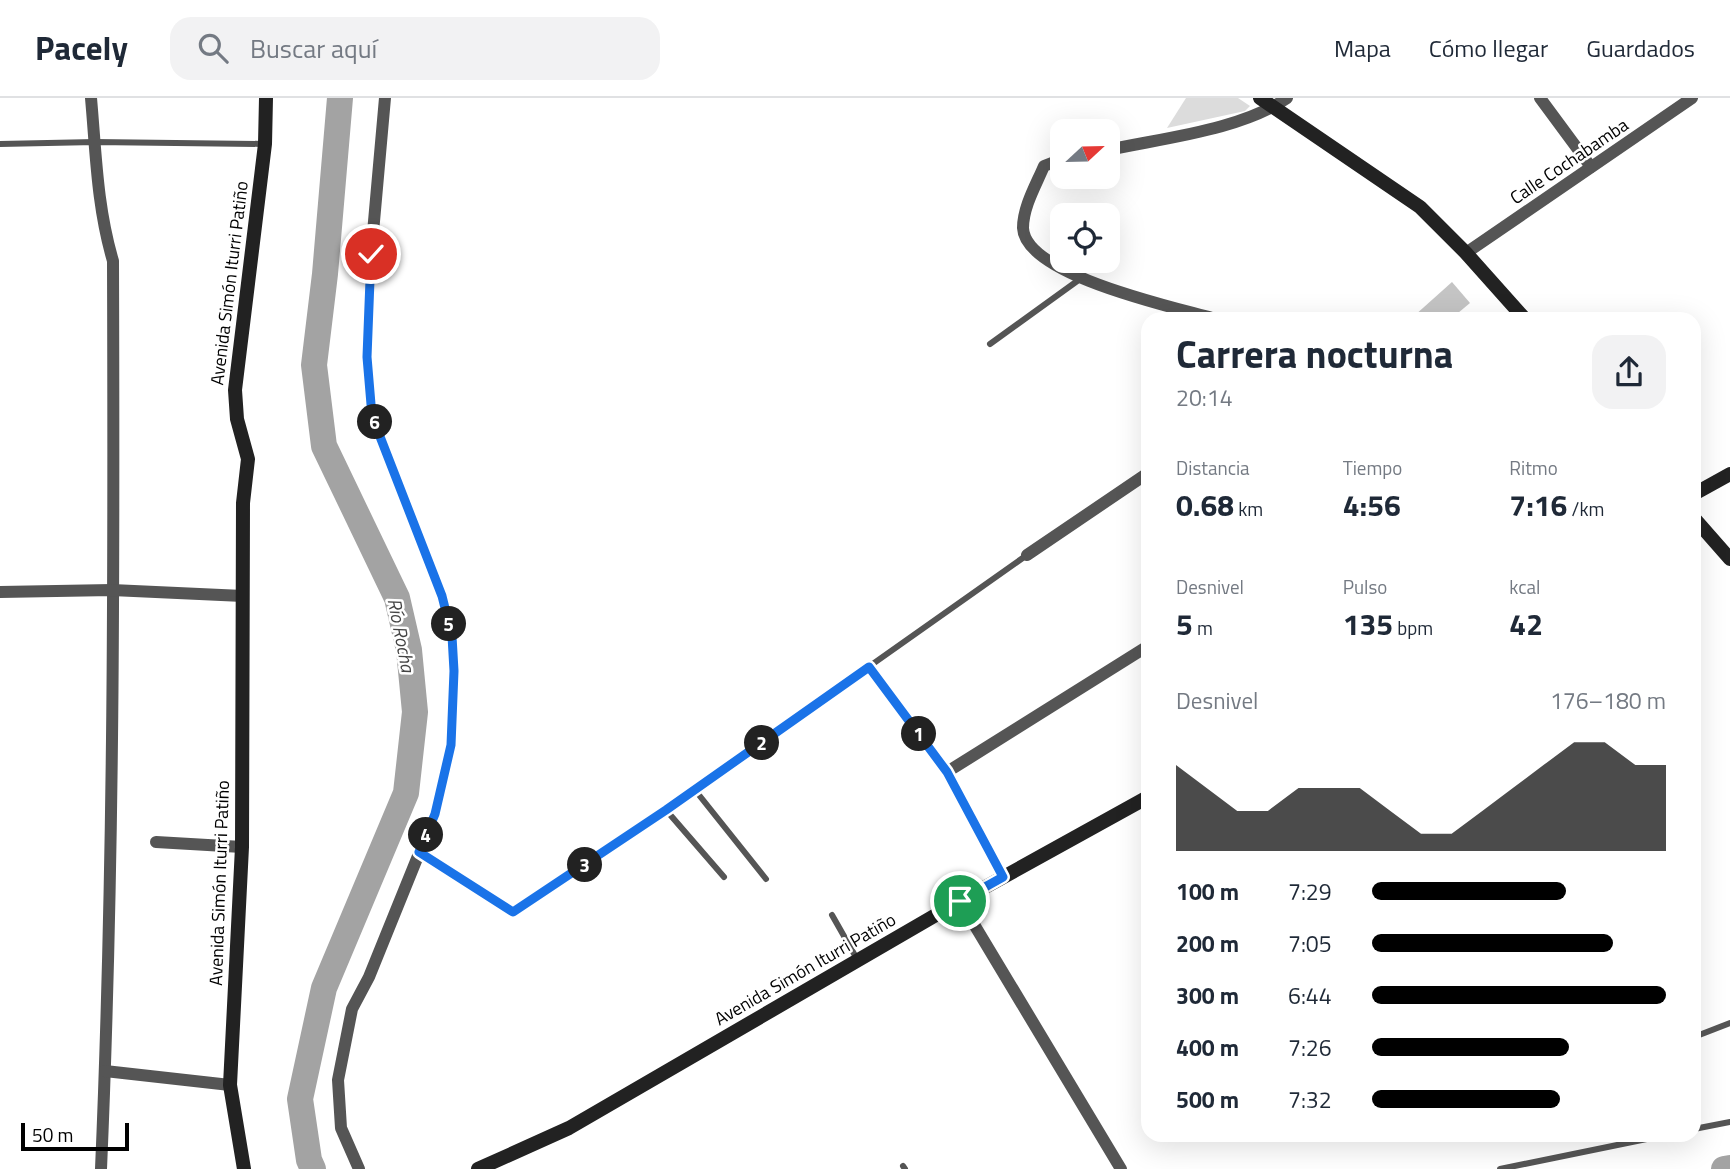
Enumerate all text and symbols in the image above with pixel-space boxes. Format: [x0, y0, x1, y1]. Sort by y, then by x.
search box [170, 17, 660, 80]
text: Pacely [35, 23, 128, 73]
icon: search [194, 29, 232, 67]
text: Buscar aquí [250, 29, 377, 68]
text: Mapa [1334, 30, 1391, 66]
text: Cómo llegar [1429, 30, 1548, 66]
text: Guardados [1586, 30, 1695, 66]
street label: Calle Cochabamba [1504, 111, 1634, 211]
north arrow [1050, 119, 1120, 189]
map controls [1050, 119, 1120, 273]
street label: Avenida Simón Iturri Patiño [203, 179, 255, 387]
button: locate [1050, 203, 1120, 273]
pin [341, 224, 401, 284]
icon: check [352, 235, 390, 273]
text: Carrera nocturna [1176, 325, 1453, 383]
button: share [1592, 335, 1666, 409]
text: 20:14 [1176, 380, 1233, 415]
pin: 6 [358, 404, 392, 440]
text: 6 [369, 407, 380, 436]
text: Distancia [1176, 453, 1250, 482]
text: Tiempo [1343, 453, 1402, 482]
text: Ritmo [1509, 453, 1558, 482]
text: 0.68 [1176, 482, 1234, 528]
text: 4:56 [1343, 482, 1401, 528]
text: 7:16 [1509, 482, 1567, 528]
text: km [1234, 494, 1263, 523]
text: /km [1567, 494, 1604, 523]
text: Desnivel [1176, 572, 1244, 601]
text: Pulso [1343, 572, 1387, 601]
text: kcal [1509, 572, 1540, 601]
water label: Río Rocha [381, 595, 424, 676]
text: 5 [1176, 601, 1193, 647]
text: 135 [1343, 601, 1393, 647]
text: 42 [1509, 601, 1543, 647]
pin: 5 [432, 606, 466, 642]
text: 5 [443, 609, 454, 638]
text: m [1193, 613, 1213, 642]
text: bpm [1393, 613, 1433, 642]
text: Desnivel [1176, 683, 1258, 718]
text: 176–180 m [1550, 683, 1666, 718]
pin: 1 [902, 716, 936, 752]
text: 1 [913, 719, 924, 748]
pin: 2 [744, 726, 780, 760]
text: 2 [756, 728, 767, 757]
street label: Avenida Simón Iturri Patiño [202, 780, 236, 986]
pin: 4 [408, 818, 444, 852]
text: 4 [420, 820, 431, 849]
pin: 3 [568, 848, 602, 882]
text: 3 [579, 850, 590, 879]
pin [930, 871, 990, 931]
text: 100 m [1176, 874, 1239, 909]
text: 7:29 [1288, 874, 1332, 909]
icon: arrive [941, 882, 979, 920]
street label: Avenida Simón Iturri Patiño [709, 906, 901, 1032]
text: 200 m [1176, 926, 1239, 961]
text: 7:05 [1288, 926, 1332, 961]
text: 300 m [1176, 978, 1239, 1013]
text: 6:44 [1288, 978, 1332, 1013]
text: 400 m [1176, 1030, 1239, 1065]
text: 7:26 [1288, 1030, 1332, 1065]
text: 500 m [1176, 1082, 1239, 1117]
text: 7:32 [1288, 1082, 1332, 1117]
scale bar [21, 1120, 130, 1152]
text: 50 m [32, 1120, 73, 1149]

